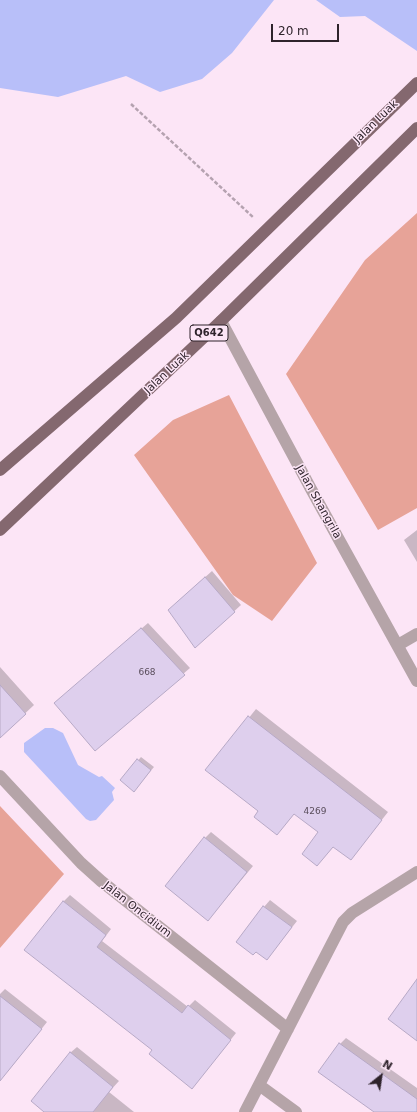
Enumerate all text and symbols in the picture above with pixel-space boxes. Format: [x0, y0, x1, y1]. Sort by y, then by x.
scale bar [273, 16, 341, 42]
text: 20 m [278, 24, 309, 38]
street label: Jalan Luak [351, 98, 401, 146]
road number: Q642 [190, 325, 228, 341]
street label: Jalan Luak [142, 349, 192, 397]
street label: Jalan Shangrila [292, 463, 344, 541]
house number: 668 [138, 668, 156, 678]
house number: 4269 [304, 807, 326, 817]
street label: Jalan Oncidium [100, 879, 174, 941]
north arrow [361, 1056, 401, 1096]
text: N [380, 1057, 394, 1073]

